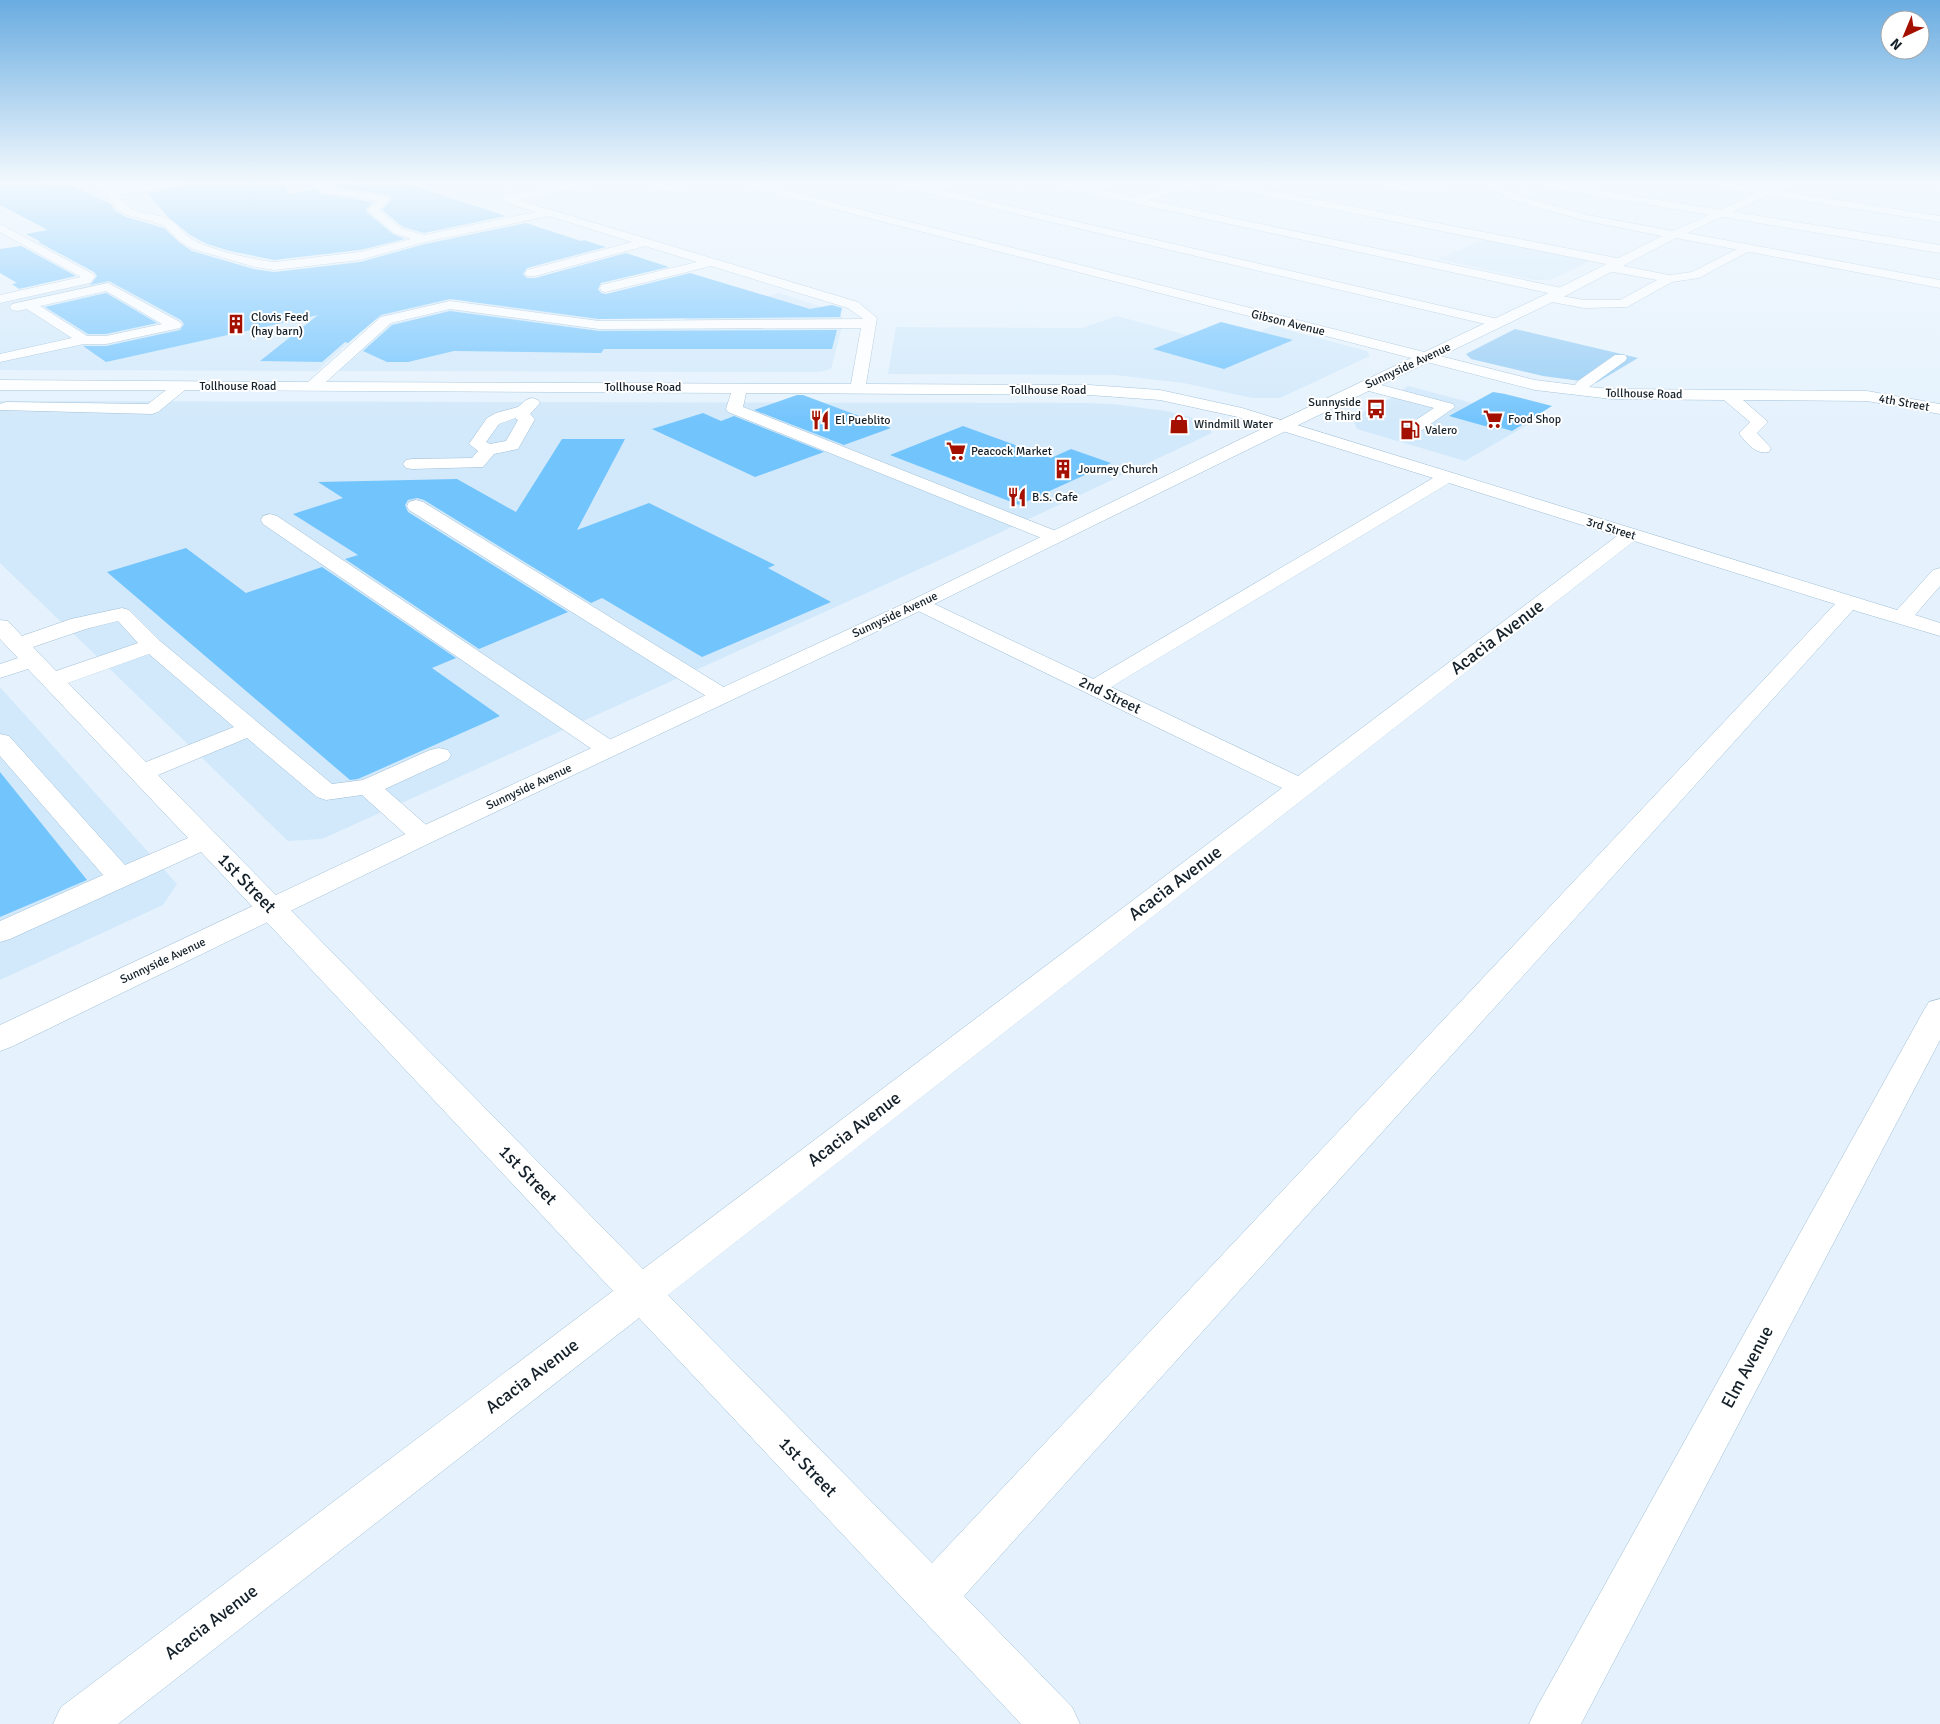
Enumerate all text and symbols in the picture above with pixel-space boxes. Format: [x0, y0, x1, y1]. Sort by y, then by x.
north arrow [1880, 10, 1930, 60]
text: N [1887, 34, 1906, 53]
street label: Gibson Avenue [1250, 307, 1326, 339]
place label: Clovis Feed (hay barn) [251, 310, 309, 339]
building icon: Clovis Feed (hay barn) [225, 313, 247, 335]
street label: Sunnyside Avenue [1363, 340, 1453, 392]
street label: Tollhouse Road [200, 379, 276, 394]
street label: Tollhouse Road [605, 380, 681, 395]
street label: Tollhouse Road [1010, 383, 1086, 398]
street label: Tollhouse Road [1605, 386, 1683, 402]
street label: 4th Street [1878, 391, 1930, 415]
place label: Sunnyside & Third [1308, 395, 1361, 424]
bus stop icon: Sunnyside & Third [1365, 398, 1387, 420]
supermarket icon: Food Shop [1482, 408, 1504, 430]
restaurant icon: El Pueblito [809, 409, 831, 431]
place label: Food Shop [1508, 412, 1561, 427]
place label: El Pueblito [835, 413, 890, 428]
shop icon: Windmill Water [1168, 413, 1190, 435]
place label: Windmill Water [1194, 417, 1274, 432]
fuel station icon: Valero [1399, 419, 1421, 441]
place label: Valero [1425, 423, 1457, 438]
supermarket icon: Peacock Market [945, 440, 967, 462]
place label: Peacock Market [971, 444, 1052, 459]
building icon: Journey Church [1052, 458, 1074, 480]
place label: Journey Church [1078, 462, 1158, 477]
restaurant icon: B.S. Cafe [1006, 486, 1028, 508]
place label: B.S. Cafe [1032, 490, 1078, 505]
street label: 3rd Street [1584, 514, 1638, 544]
street label: Sunnyside Avenue [850, 589, 940, 641]
street label: Acacia Avenue [1446, 595, 1548, 679]
street label: 2nd Street [1076, 672, 1144, 718]
street label: Sunnyside Avenue [484, 761, 574, 813]
street label: Acacia Avenue [1124, 841, 1226, 925]
street label: 1st Street [213, 848, 281, 918]
street label: Sunnyside Avenue [118, 935, 208, 987]
street label: Acacia Avenue [803, 1087, 905, 1171]
street label: 1st Street [494, 1140, 562, 1210]
street label: Elm Avenue [1716, 1322, 1778, 1412]
street label: Acacia Avenue [481, 1334, 583, 1418]
street label: 1st Street [774, 1432, 842, 1502]
street label: Acacia Avenue [160, 1580, 262, 1664]

